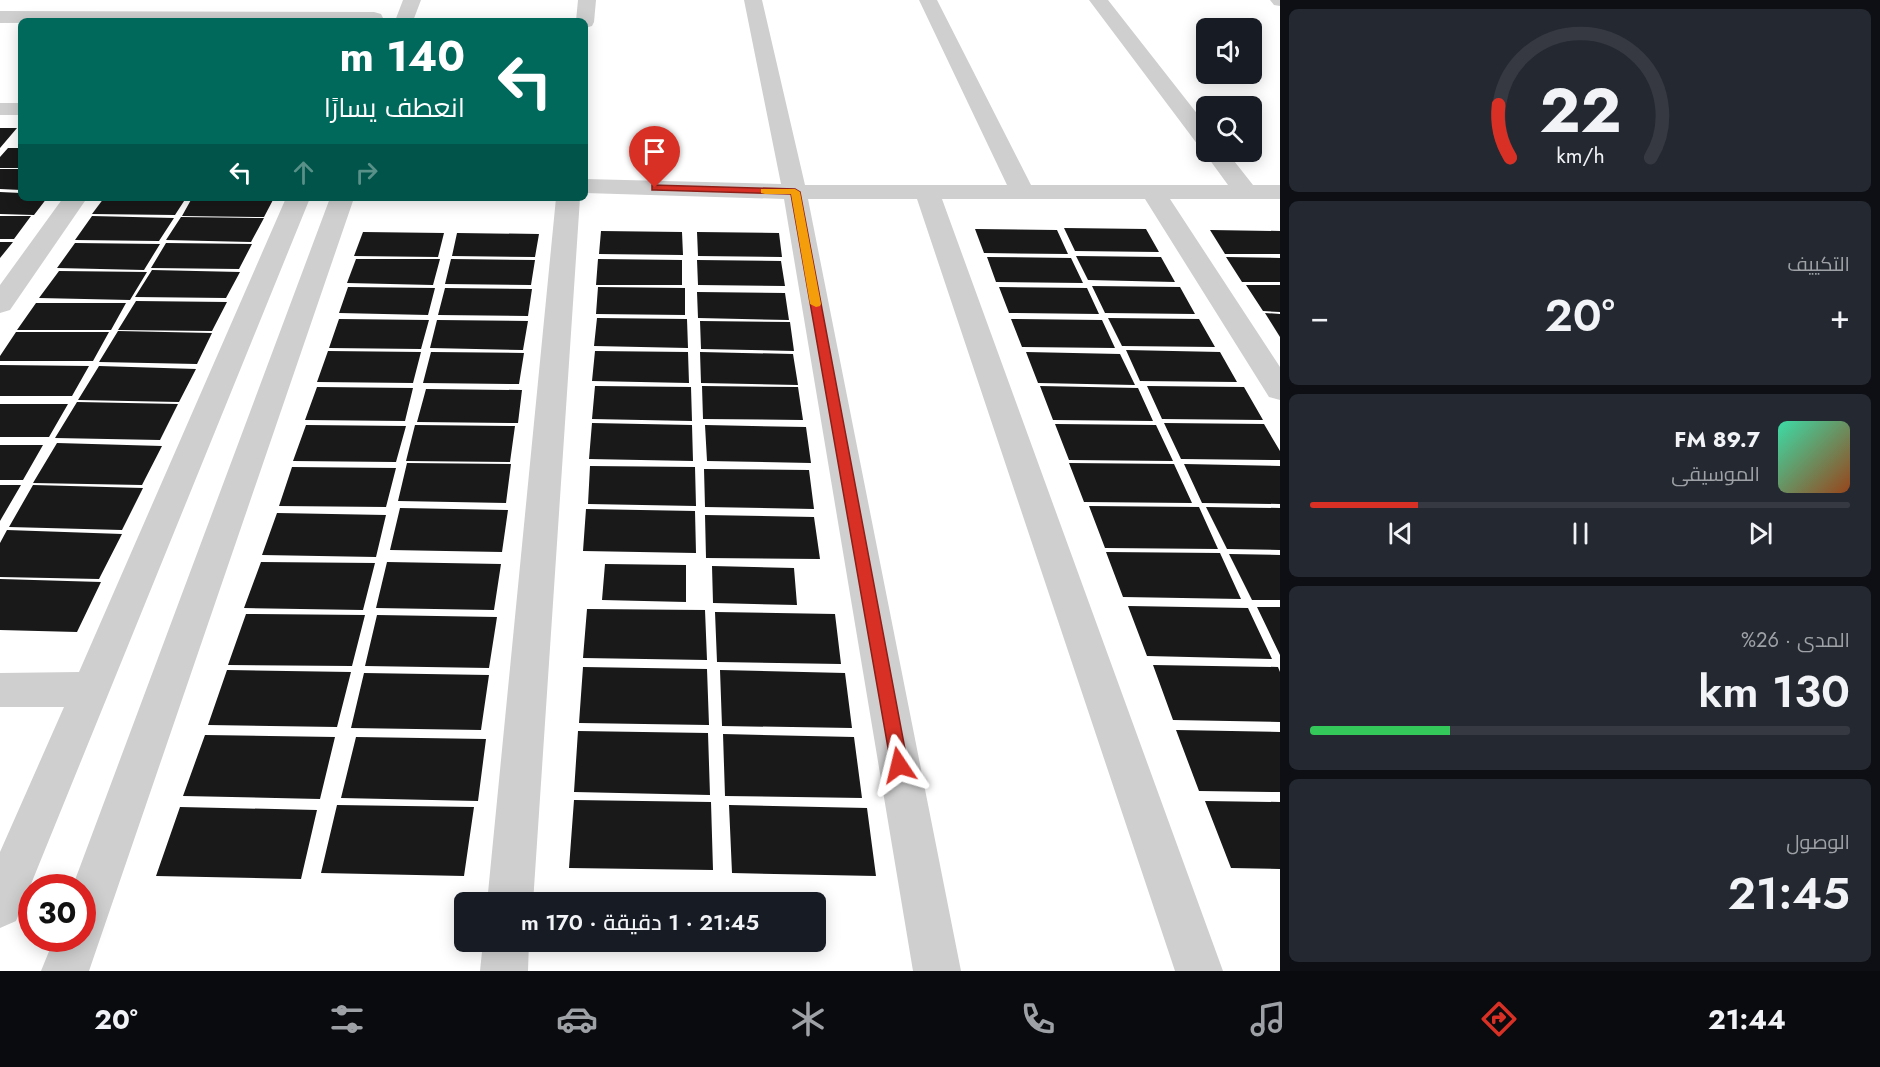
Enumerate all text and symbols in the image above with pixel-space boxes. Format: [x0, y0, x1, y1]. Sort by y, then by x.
map controls [1196, 18, 1262, 162]
button: sound [1196, 18, 1262, 84]
text: 140 m [339, 26, 465, 87]
icon: left [486, 42, 564, 120]
text: 22 [1539, 65, 1621, 155]
text: انعطف يسارًا [324, 88, 465, 127]
button: search [1196, 96, 1262, 162]
pin [629, 126, 680, 188]
icon: arrive [638, 135, 671, 168]
text: km/h [1556, 140, 1604, 171]
icon: left [224, 156, 257, 189]
icon: ahead [287, 156, 320, 189]
icon: right [350, 156, 383, 189]
text: التكييف [1787, 250, 1850, 279]
text: 20° [1544, 283, 1615, 348]
text: − [1310, 293, 1329, 340]
text: + [1830, 293, 1850, 340]
text: 89.7 FM [1674, 423, 1760, 455]
text: الموسيقى [1671, 460, 1760, 489]
icon: previous [1384, 517, 1417, 550]
icon: pause [1564, 517, 1597, 550]
icon: next [1744, 517, 1777, 550]
text: المدى · 26% [1741, 626, 1850, 655]
text: 130 km [1698, 659, 1850, 724]
position arrow [867, 733, 931, 797]
text: الوصول [1786, 828, 1850, 857]
text: 21:45 [1728, 861, 1850, 926]
speed limit sign: 30 [18, 874, 96, 952]
text: 21:45 · 1 دقيقة · 170 m [521, 906, 759, 938]
icon: filters [326, 998, 368, 1040]
icon: car [556, 998, 598, 1040]
icon: climate [787, 998, 829, 1040]
icon: phone [1017, 998, 1059, 1040]
icon: music [1247, 998, 1289, 1040]
icon: directions [1478, 998, 1520, 1040]
text: 20° [94, 1000, 138, 1039]
text: 21:44 [1708, 1000, 1786, 1039]

